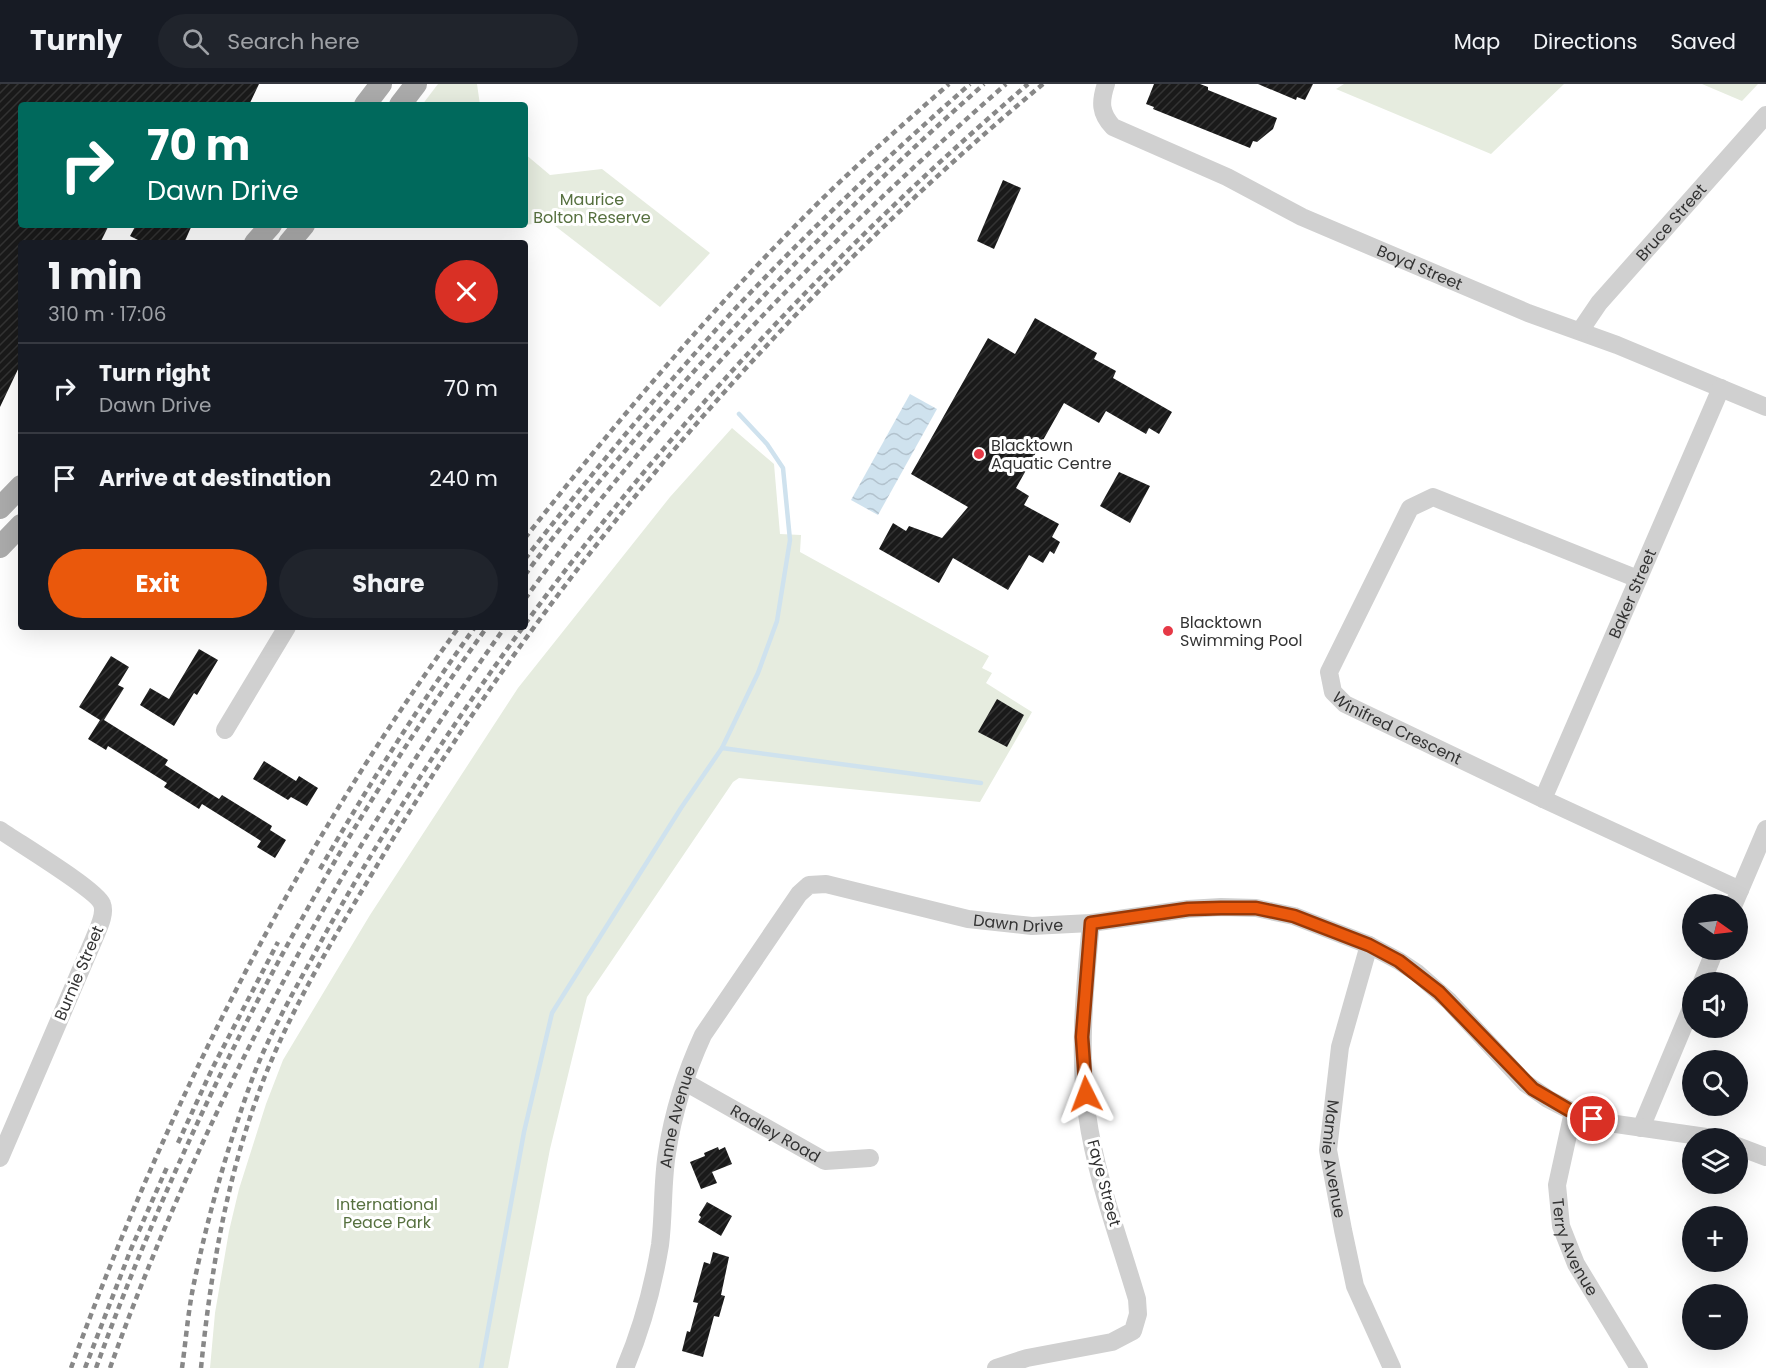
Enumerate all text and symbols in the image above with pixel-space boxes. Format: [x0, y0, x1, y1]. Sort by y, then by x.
search box [158, 14, 578, 68]
text: Turnly [30, 21, 122, 60]
icon: search [179, 25, 212, 58]
text: Search here [227, 26, 360, 57]
text: Map [1454, 27, 1500, 56]
text: Directions [1533, 27, 1637, 56]
text: Saved [1670, 27, 1736, 56]
text: 70 m [147, 116, 250, 175]
icon: right [48, 126, 126, 204]
text: Dawn Drive [147, 172, 299, 209]
street label: Bruce Street [1630, 178, 1712, 266]
park label: Maurice Bolton Reserve [533, 188, 651, 229]
street label: Boyd Street [1373, 239, 1466, 296]
text: 1 min [48, 251, 142, 302]
button: close [435, 260, 498, 323]
text: 310 m · 17:06 [48, 300, 166, 328]
text: Turn right [99, 358, 210, 389]
icon: right [48, 372, 81, 405]
text: 70 m [444, 373, 498, 404]
text: Dawn Drive [99, 391, 211, 419]
place label: Blacktown Aquatic Centre [991, 434, 1112, 475]
marker: Blacktown Aquatic Centre [972, 447, 986, 461]
icon: arrive [48, 462, 81, 495]
text: Arrive at destination [99, 463, 331, 494]
text: 240 m [429, 463, 498, 494]
street label: Baker Street [1602, 545, 1662, 642]
button: Exit [48, 549, 267, 618]
button: Share [279, 549, 498, 618]
place label: Blacktown Swimming Pool [1180, 611, 1302, 652]
marker: Blacktown Swimming Pool [1161, 624, 1175, 638]
street label: Winifred Crescent [1327, 686, 1466, 770]
north arrow [1682, 894, 1748, 960]
map controls [1682, 894, 1748, 1350]
street label: Dawn Drive [972, 908, 1064, 938]
street label: Burnie Street [49, 922, 109, 1024]
button: sound [1682, 972, 1748, 1038]
button: search [1682, 1050, 1748, 1116]
street label: Anne Avenue [654, 1062, 701, 1170]
position arrow [1054, 1062, 1118, 1126]
pin [1567, 1093, 1618, 1144]
street label: Radley Road [726, 1098, 825, 1168]
street label: Mamie Avenue [1316, 1099, 1352, 1220]
icon: arrive [1576, 1102, 1609, 1135]
button: layers [1682, 1128, 1748, 1194]
street label: Faye Street [1081, 1137, 1127, 1229]
park label: International Peace Park [336, 1193, 438, 1234]
street label: Terry Avenue [1547, 1197, 1604, 1300]
button: + [1682, 1206, 1748, 1272]
button: − [1682, 1284, 1748, 1350]

